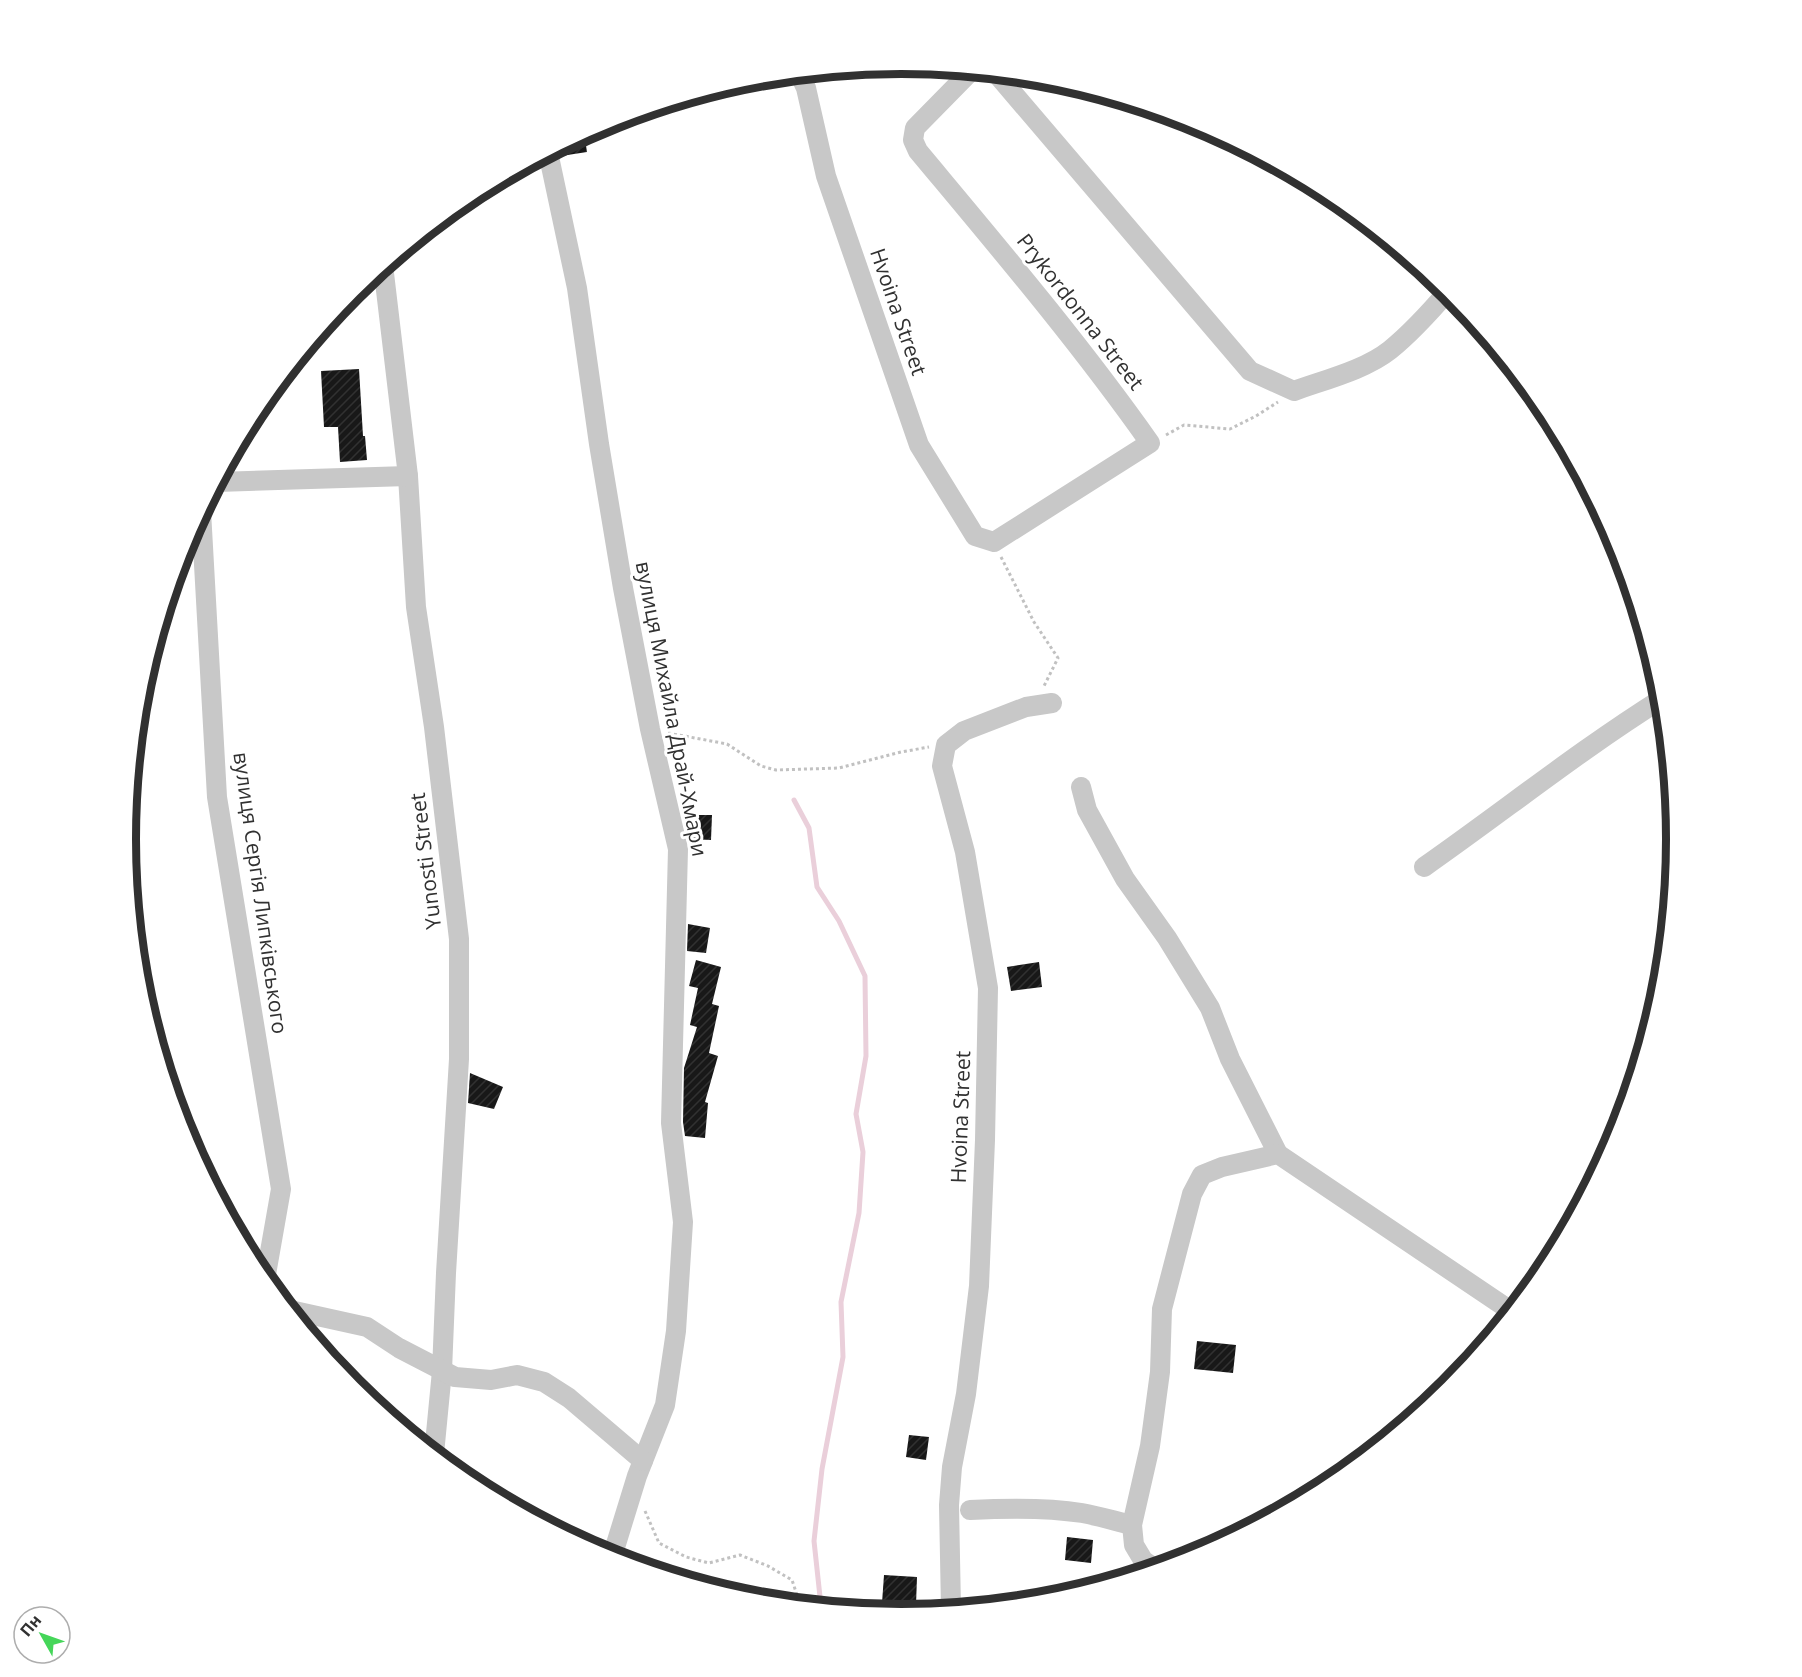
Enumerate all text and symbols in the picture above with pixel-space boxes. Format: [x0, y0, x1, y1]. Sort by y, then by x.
street label: Prykordonna Street [1011, 228, 1151, 395]
street label: Hvoina Street [864, 244, 934, 379]
street label: вулиця Михайла Драй-Хмари [630, 559, 714, 859]
street label: вулиця Сергія Липківського [227, 750, 295, 1036]
street label: Yunosti Street [403, 791, 447, 931]
street label: Hvoina Street [944, 1050, 976, 1184]
north arrow [12, 1605, 72, 1665]
text: Пн [15, 1610, 46, 1641]

